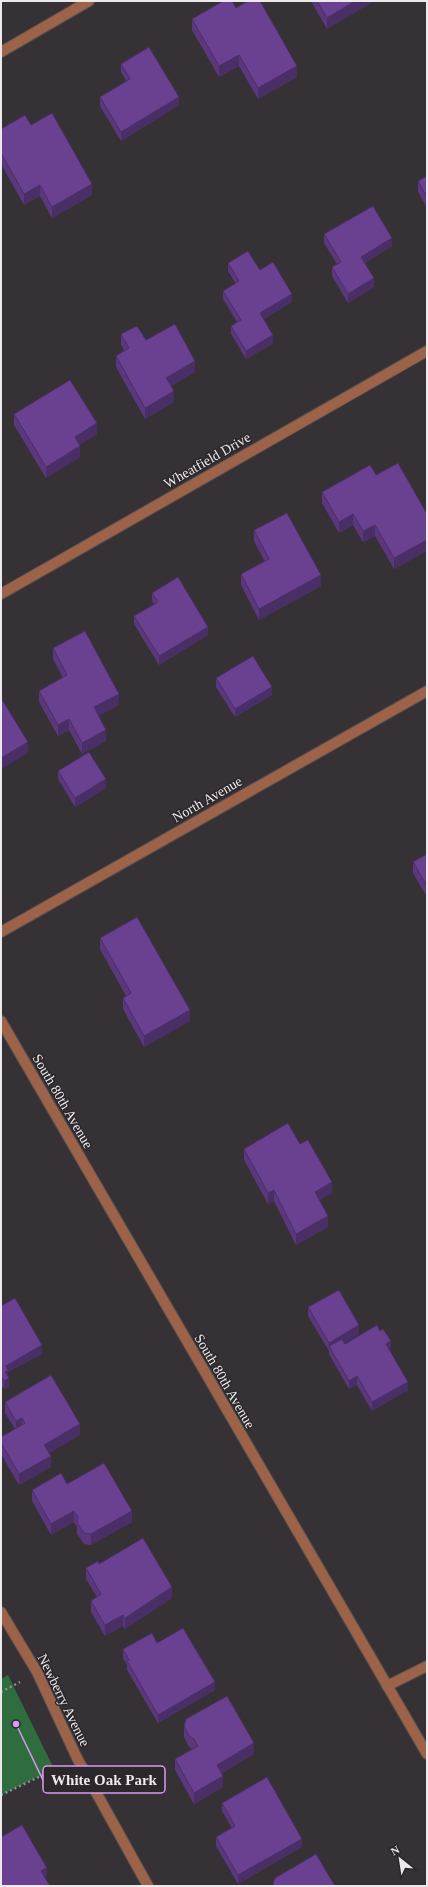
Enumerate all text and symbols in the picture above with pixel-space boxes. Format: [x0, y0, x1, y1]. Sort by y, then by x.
street label: Wheatfield Drive [161, 430, 253, 491]
street label: North Avenue [170, 773, 245, 825]
street label: South 80th Avenue [29, 1051, 96, 1151]
street label: South 80th Avenue [191, 1331, 258, 1431]
street label: Newberry Avenue [35, 1651, 92, 1749]
callout: White Oak Park [43, 1766, 165, 1793]
text: White Oak Park [51, 1772, 158, 1788]
north arrow [380, 1839, 420, 1879]
text: N [389, 1843, 401, 1858]

